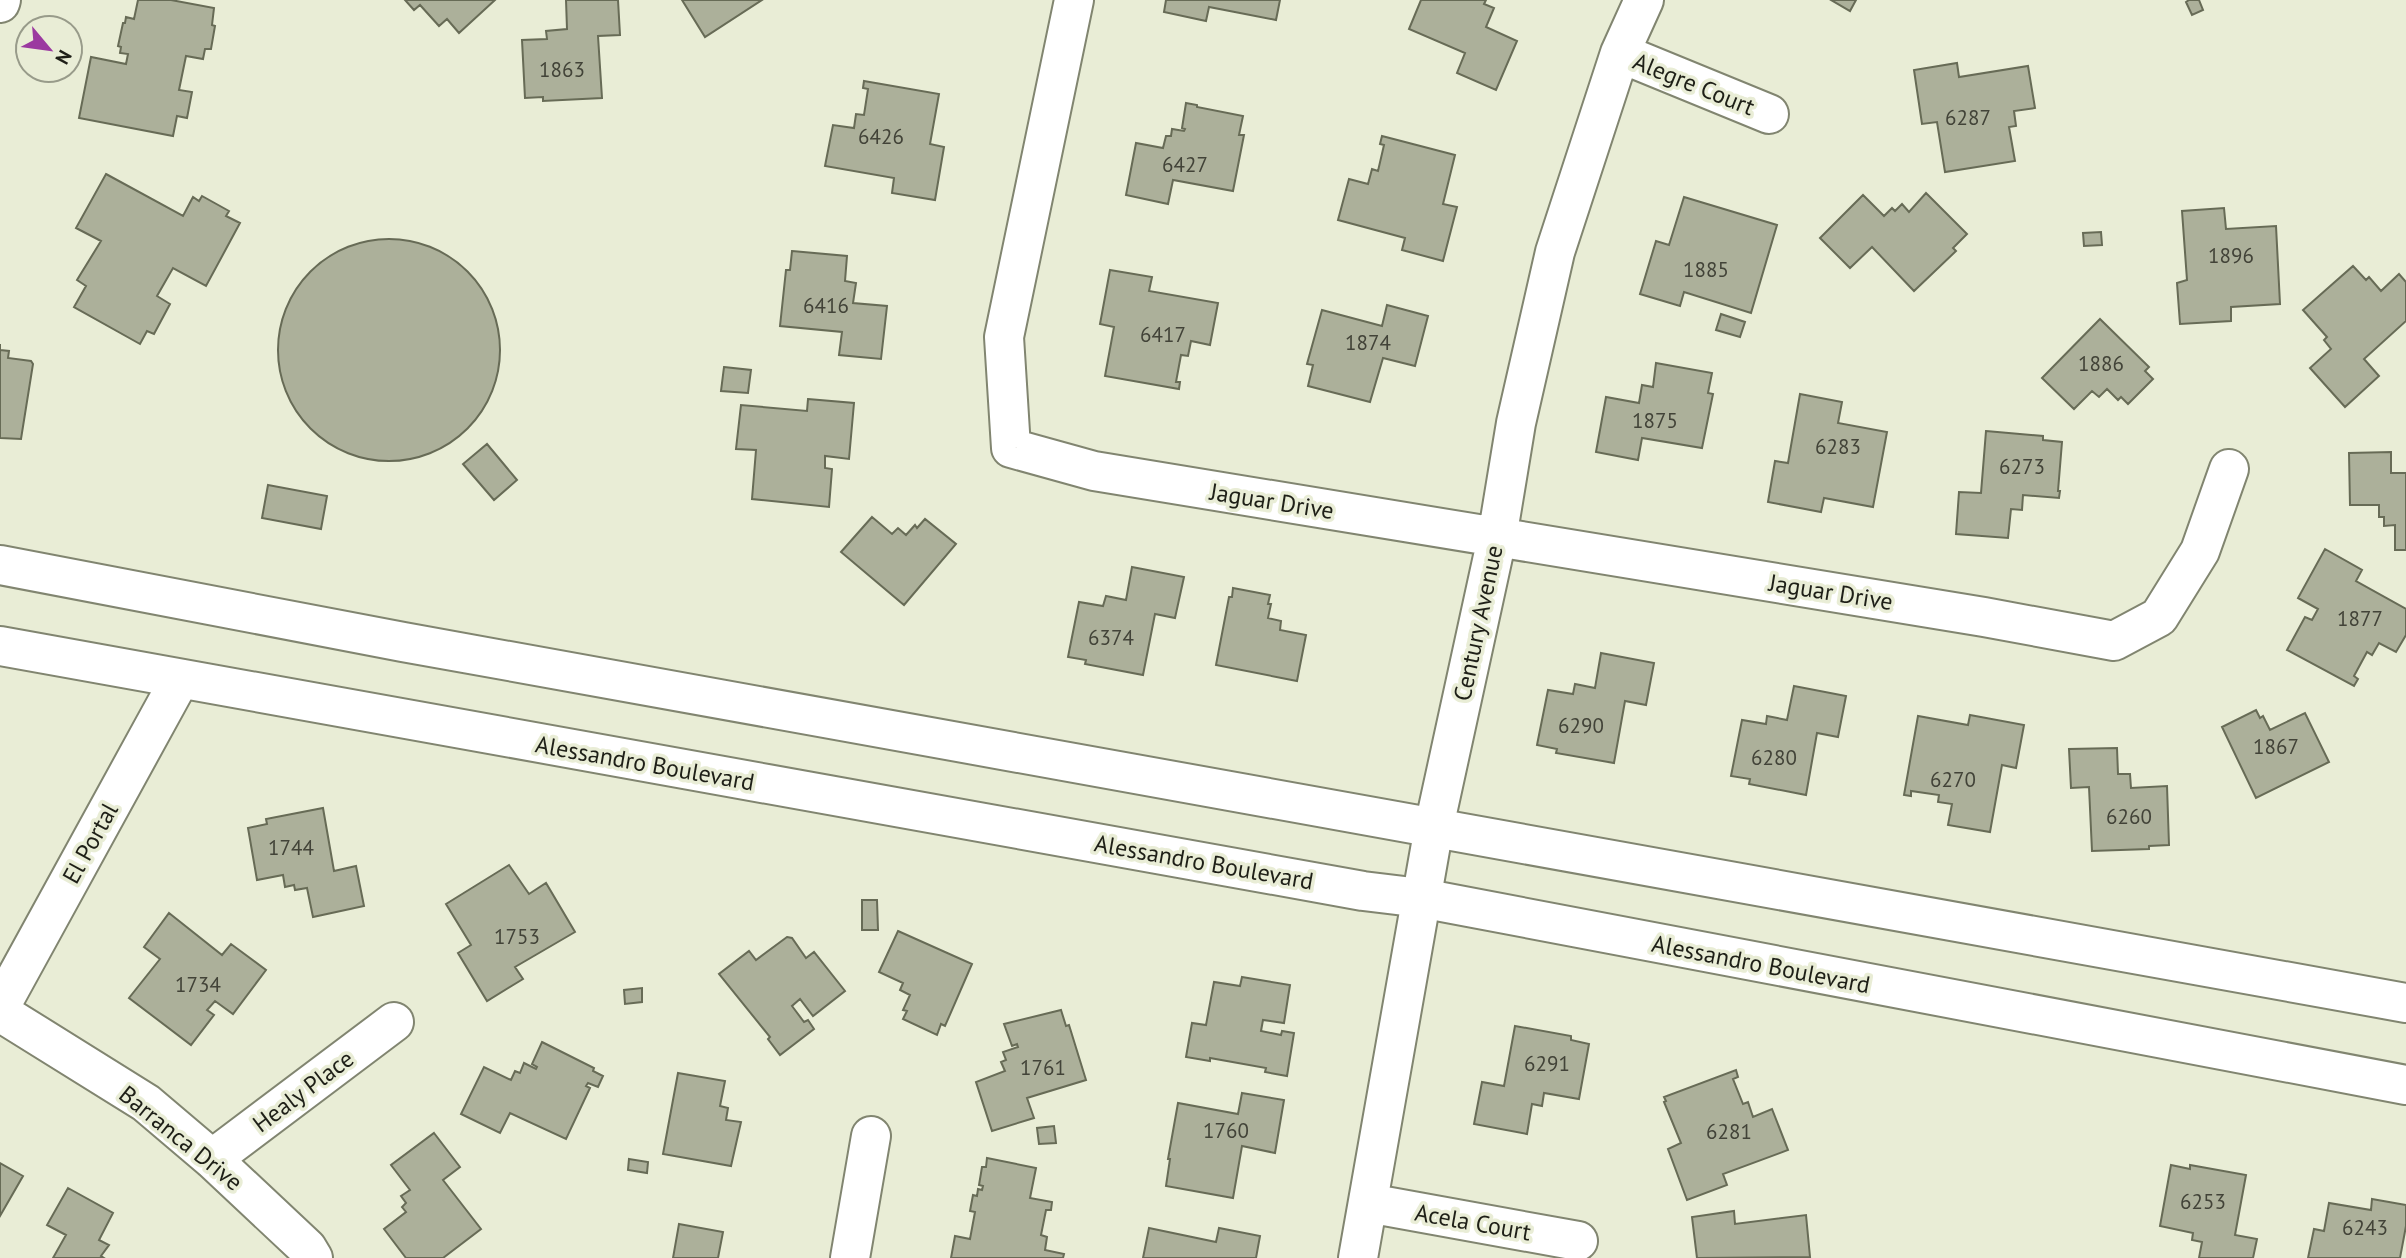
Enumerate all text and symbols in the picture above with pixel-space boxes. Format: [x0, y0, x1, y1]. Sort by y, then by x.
north arrow [14, 14, 84, 84]
text: N [50, 46, 77, 69]
street label: Alegre Court [1629, 46, 1759, 122]
house number: 1863 [539, 56, 585, 83]
house number: 6287 [1945, 104, 1991, 131]
house number: 6426 [858, 123, 904, 150]
house number: 6427 [1162, 151, 1208, 178]
house number: 1896 [2208, 242, 2254, 269]
house number: 1885 [1683, 256, 1729, 283]
house number: 6416 [803, 292, 849, 319]
house number: 6417 [1140, 321, 1186, 348]
house number: 1874 [1345, 329, 1391, 356]
house number: 1886 [2078, 350, 2124, 377]
house number: 1875 [1632, 407, 1678, 434]
house number: 6283 [1815, 433, 1861, 460]
house number: 6273 [1999, 453, 2045, 480]
street label: Jaguar Drive [1207, 476, 1336, 526]
street label: Century Avenue [1446, 542, 1510, 704]
street label: Jaguar Drive [1766, 567, 1895, 617]
house number: 1877 [2337, 605, 2383, 632]
house number: 6374 [1088, 624, 1134, 651]
house number: 6290 [1558, 712, 1604, 739]
street label: Alessandro Boulevard [533, 728, 757, 798]
house number: 1867 [2253, 733, 2299, 760]
house number: 6280 [1751, 744, 1797, 771]
house number: 6270 [1930, 766, 1976, 793]
street label: El Portal [55, 797, 125, 889]
house number: 6260 [2106, 803, 2152, 830]
street label: Alessandro Boulevard [1092, 827, 1316, 897]
house number: 1744 [268, 834, 314, 861]
house number: 1753 [494, 923, 540, 950]
street label: Alessandro Boulevard [1649, 928, 1873, 1000]
house number: 1734 [175, 971, 221, 998]
street label: Healy Place [246, 1043, 360, 1139]
house number: 6291 [1524, 1050, 1570, 1077]
house number: 1761 [1020, 1054, 1066, 1081]
street label: Barranca Drive [113, 1079, 249, 1197]
house number: 1760 [1203, 1117, 1249, 1144]
house number: 6281 [1706, 1118, 1752, 1145]
house number: 6253 [2180, 1188, 2226, 1215]
street label: Acela Court [1413, 1197, 1533, 1247]
house number: 6243 [2342, 1214, 2388, 1241]

